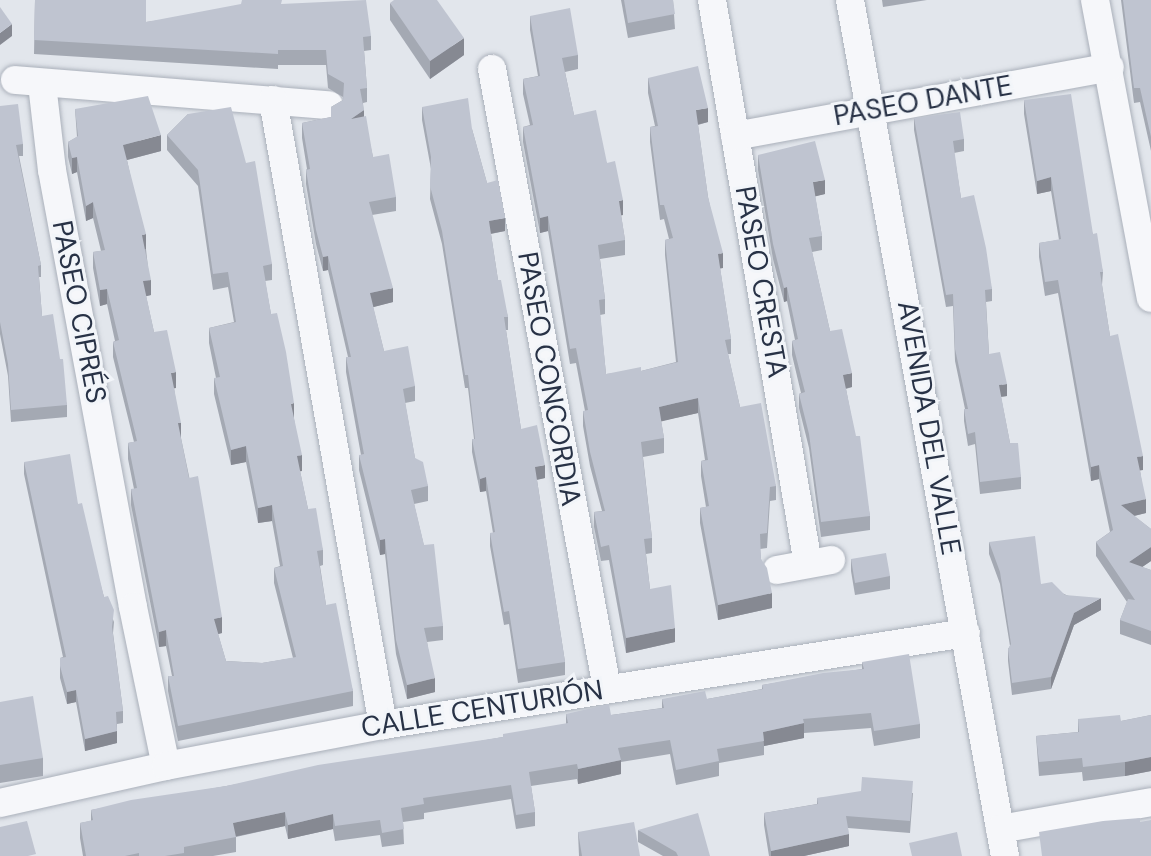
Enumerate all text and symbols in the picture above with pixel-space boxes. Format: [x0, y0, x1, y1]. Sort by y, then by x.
street label: PASEO DANTE [831, 69, 1015, 133]
street label: PASEO CRESTA [728, 184, 794, 380]
street label: PASEO CIPRÉS [45, 218, 113, 406]
street label: PASEO CONCORDIA [510, 249, 588, 509]
street label: AVENIDA DEL VALLE [890, 298, 968, 558]
street label: CALLE CENTURIÓN [359, 673, 605, 745]

